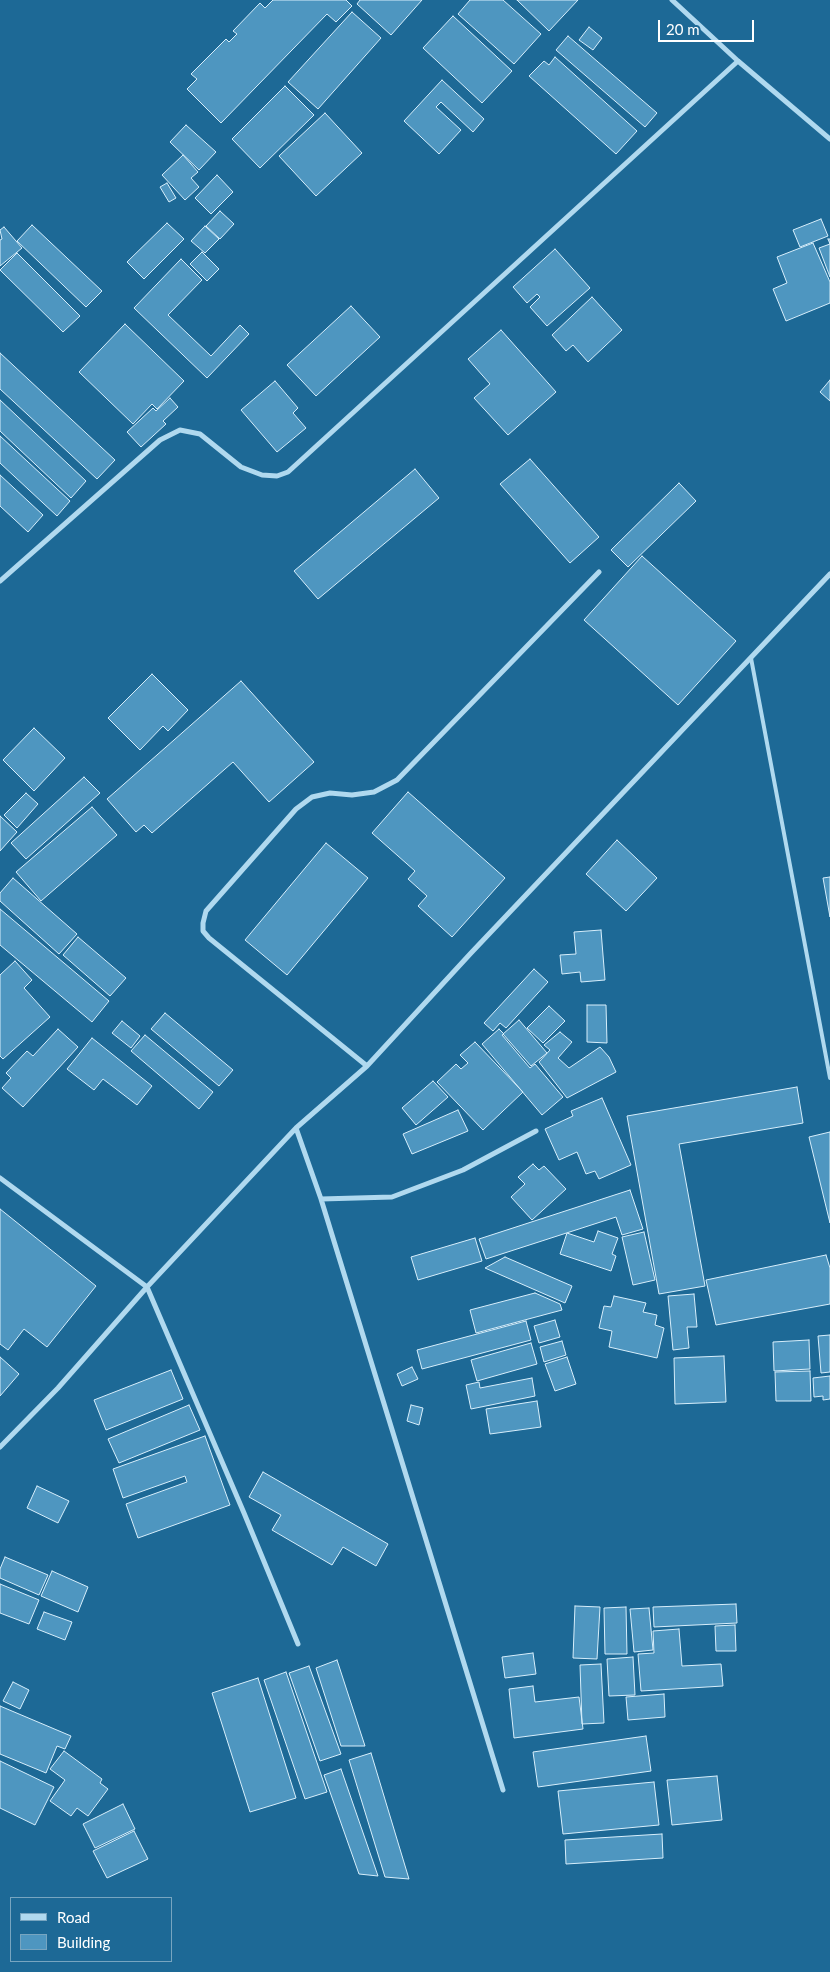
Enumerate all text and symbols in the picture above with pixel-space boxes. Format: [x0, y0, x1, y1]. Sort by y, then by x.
scale bar [660, 10, 756, 42]
text: 20 m [666, 20, 700, 38]
legend [10, 1897, 172, 1962]
text: Road [57, 1908, 90, 1926]
text: Building [57, 1933, 110, 1951]

